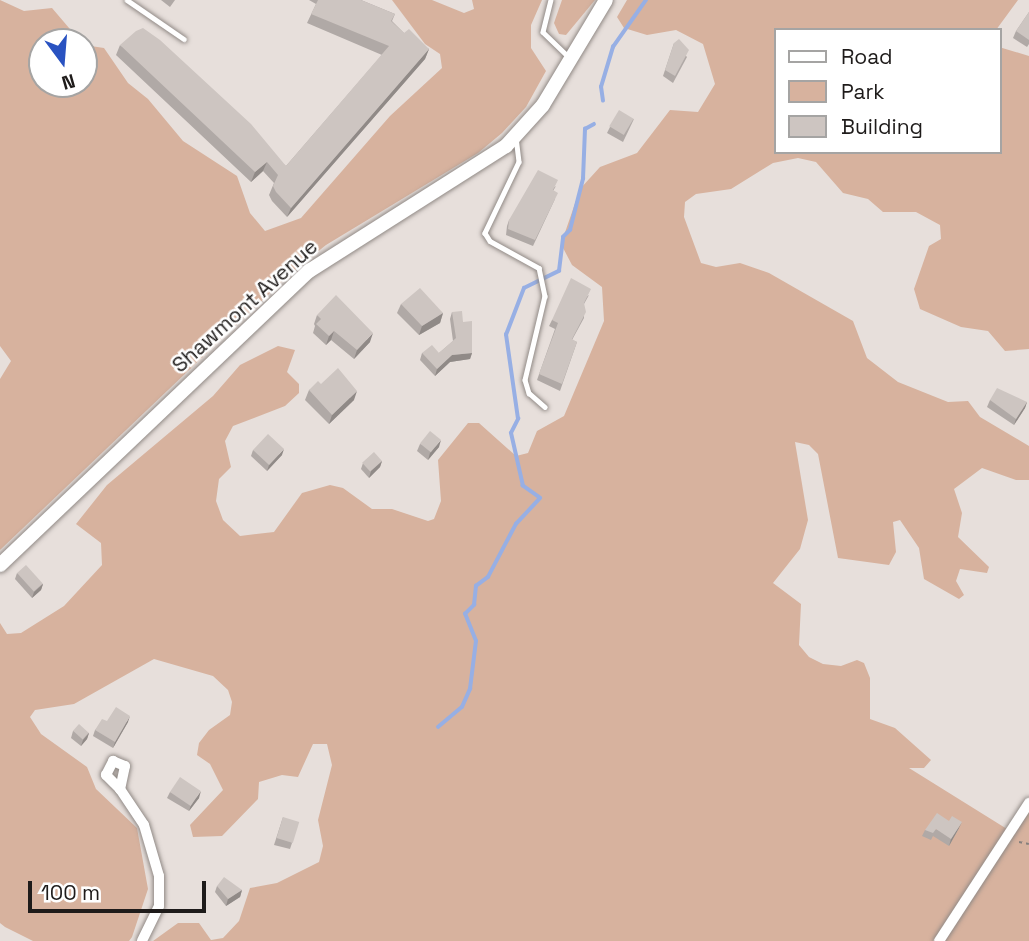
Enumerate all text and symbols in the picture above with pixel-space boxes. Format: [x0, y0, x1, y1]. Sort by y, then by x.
north arrow [28, 28, 98, 98]
legend [774, 28, 1001, 154]
text: Road [841, 43, 893, 70]
text: N [59, 68, 78, 96]
text: Park [841, 78, 885, 105]
text: Building [841, 113, 923, 140]
street label: Shawmont Avenue [167, 234, 323, 378]
scale bar [32, 867, 210, 911]
text: 100 m [41, 879, 100, 906]

